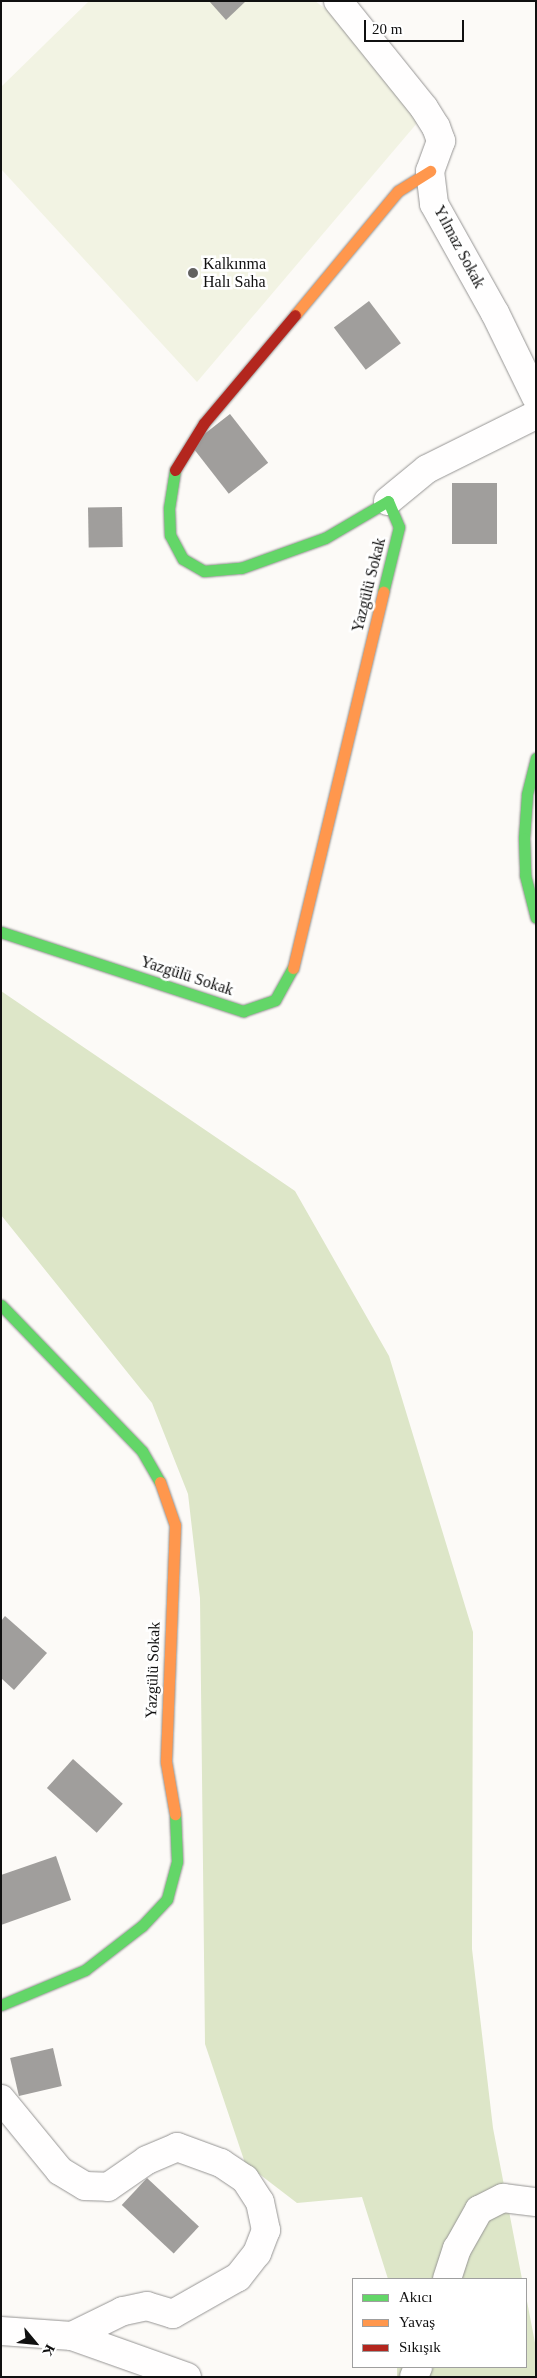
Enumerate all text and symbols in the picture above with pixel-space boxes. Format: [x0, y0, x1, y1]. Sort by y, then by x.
scale bar [367, 10, 467, 42]
text: 20 m [372, 21, 402, 37]
street label: Yılmaz Sokak [429, 202, 489, 292]
place label: Kalkınma Halı Saha [203, 254, 266, 292]
marker: Kalkınma Halı Saha [187, 267, 199, 279]
street label: Yazgülü Sokak [348, 536, 390, 634]
street label: Yazgülü Sokak [138, 952, 236, 1000]
street label: Yazgülü Sokak [142, 1621, 164, 1719]
legend [352, 2278, 527, 2368]
text: Akıcı [399, 2289, 432, 2305]
text: Yavaş [399, 2314, 435, 2330]
north arrow [10, 2318, 60, 2368]
text: Sıkışık [399, 2339, 441, 2355]
text: K [40, 2342, 58, 2359]

